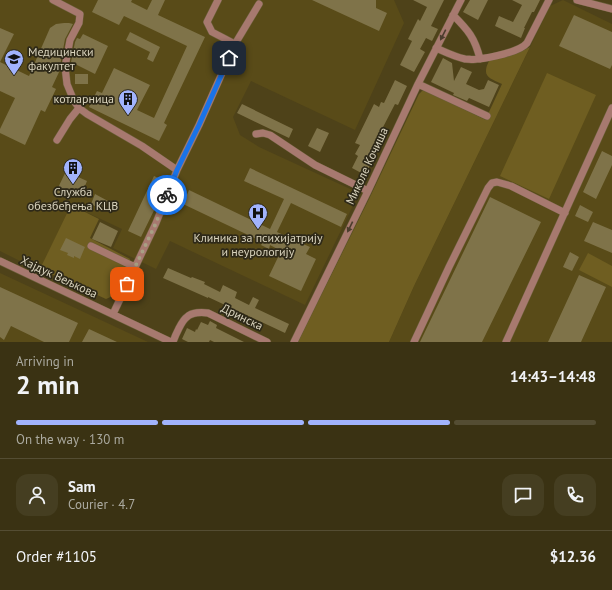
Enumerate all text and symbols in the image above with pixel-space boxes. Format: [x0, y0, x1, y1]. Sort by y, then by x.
one-way arrow [440, 29, 446, 40]
pin [212, 41, 246, 75]
place label: Медицински факултет [28, 44, 94, 73]
icon: home [218, 47, 240, 69]
school or university icon: Медицински факултет [3, 48, 25, 76]
building icon: котларница [117, 88, 139, 116]
place label: котларница [54, 91, 114, 106]
street label: Миколе Кочиша [342, 125, 391, 207]
building icon: Служба обезбеђења КЦВ [62, 157, 84, 185]
courier [147, 175, 187, 215]
place label: Служба обезбеђења КЦВ [28, 184, 118, 213]
icon: bike [156, 184, 178, 206]
hospital icon: Клиника за психијатрију и неурологију [247, 202, 269, 230]
one-way arrow [347, 222, 353, 233]
place label: Клиника за психијатрију и неурологију [193, 230, 323, 259]
street label: Хајдук Вељкова [18, 252, 100, 301]
pin [110, 267, 144, 301]
icon: bag [116, 273, 138, 295]
street label: Дринска [219, 300, 266, 333]
text: Arriving in [16, 353, 74, 370]
text: 14:43–14:48 [510, 367, 596, 386]
text: 2 min [16, 368, 79, 401]
text: On the way · 130 m [16, 431, 124, 448]
button: person [16, 474, 58, 516]
button: chat [502, 474, 544, 516]
button: phone [554, 474, 596, 516]
text: Sam [68, 477, 95, 496]
text: Courier · 4.7 [68, 496, 135, 513]
text: Order #1105 [16, 547, 97, 566]
text: $12.36 [550, 547, 596, 566]

